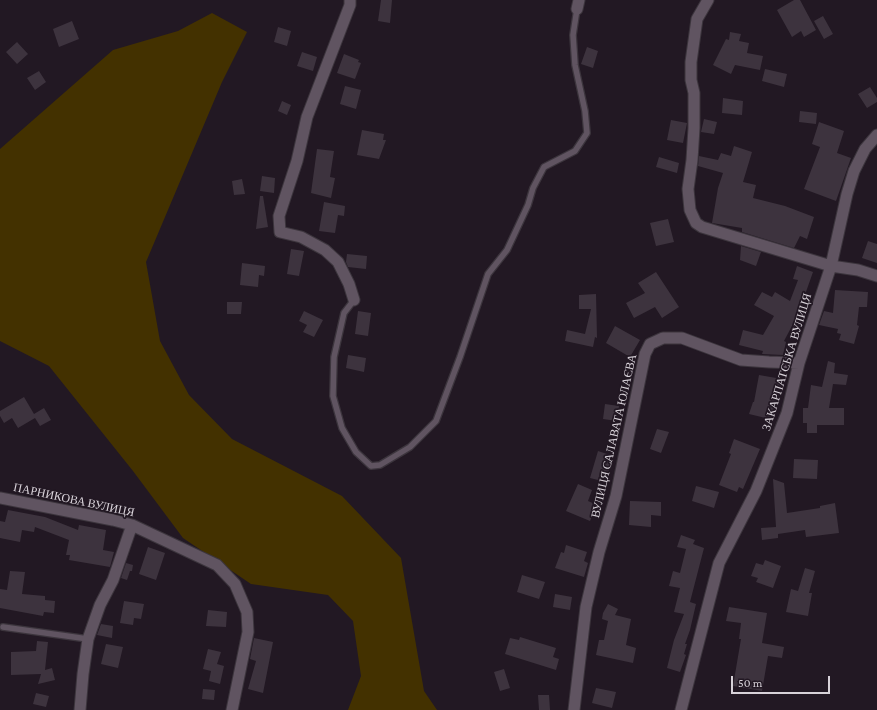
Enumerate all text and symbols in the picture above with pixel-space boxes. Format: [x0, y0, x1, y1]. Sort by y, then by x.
street label: ЗАКАРПАТСЬКА ВУЛИЦЯ [759, 291, 815, 433]
street label: ВУЛИЦЯ САЛАВАТА ЮЛАЄВА [588, 353, 640, 519]
street label: ПАРНИКОВА ВУЛИЦЯ [12, 480, 136, 520]
scale bar [733, 668, 832, 694]
text: 50 m [738, 676, 762, 690]

